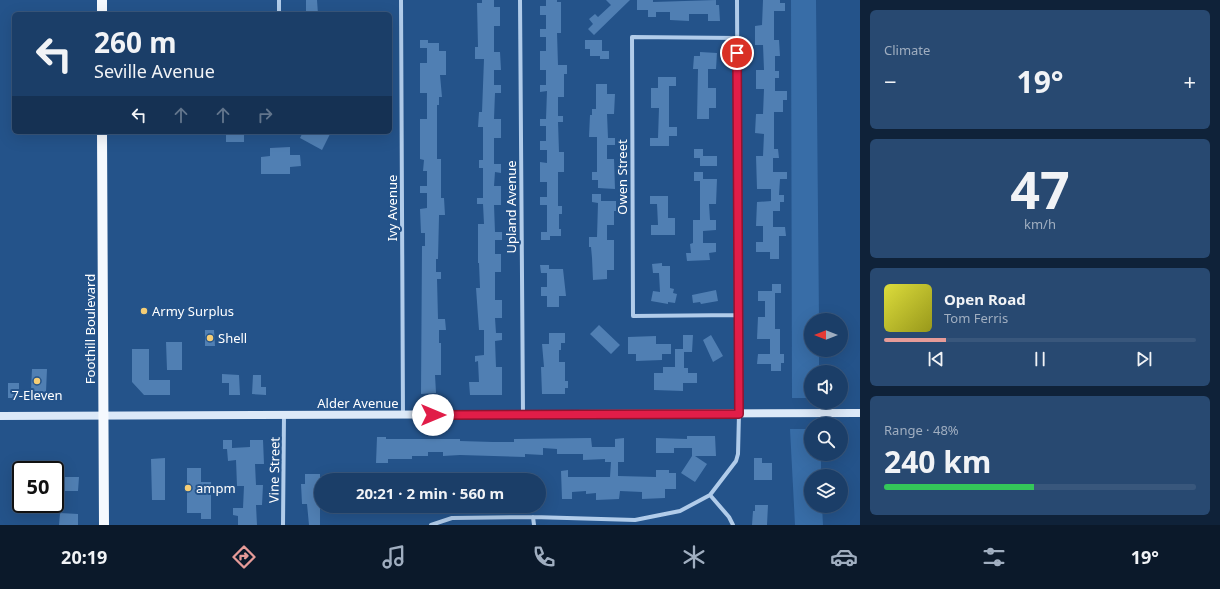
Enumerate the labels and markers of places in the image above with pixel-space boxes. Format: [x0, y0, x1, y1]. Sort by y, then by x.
pin [720, 36, 754, 70]
place label: Army Surplus [152, 302, 234, 320]
marker: Army Surplus [139, 306, 149, 316]
place label: Shell [218, 329, 247, 347]
marker: Shell [205, 333, 215, 343]
marker: 7-Eleven [32, 376, 42, 386]
place label: 7-Eleven [11, 386, 63, 404]
place label: ampm [196, 479, 236, 497]
marker: ampm [183, 483, 193, 493]

